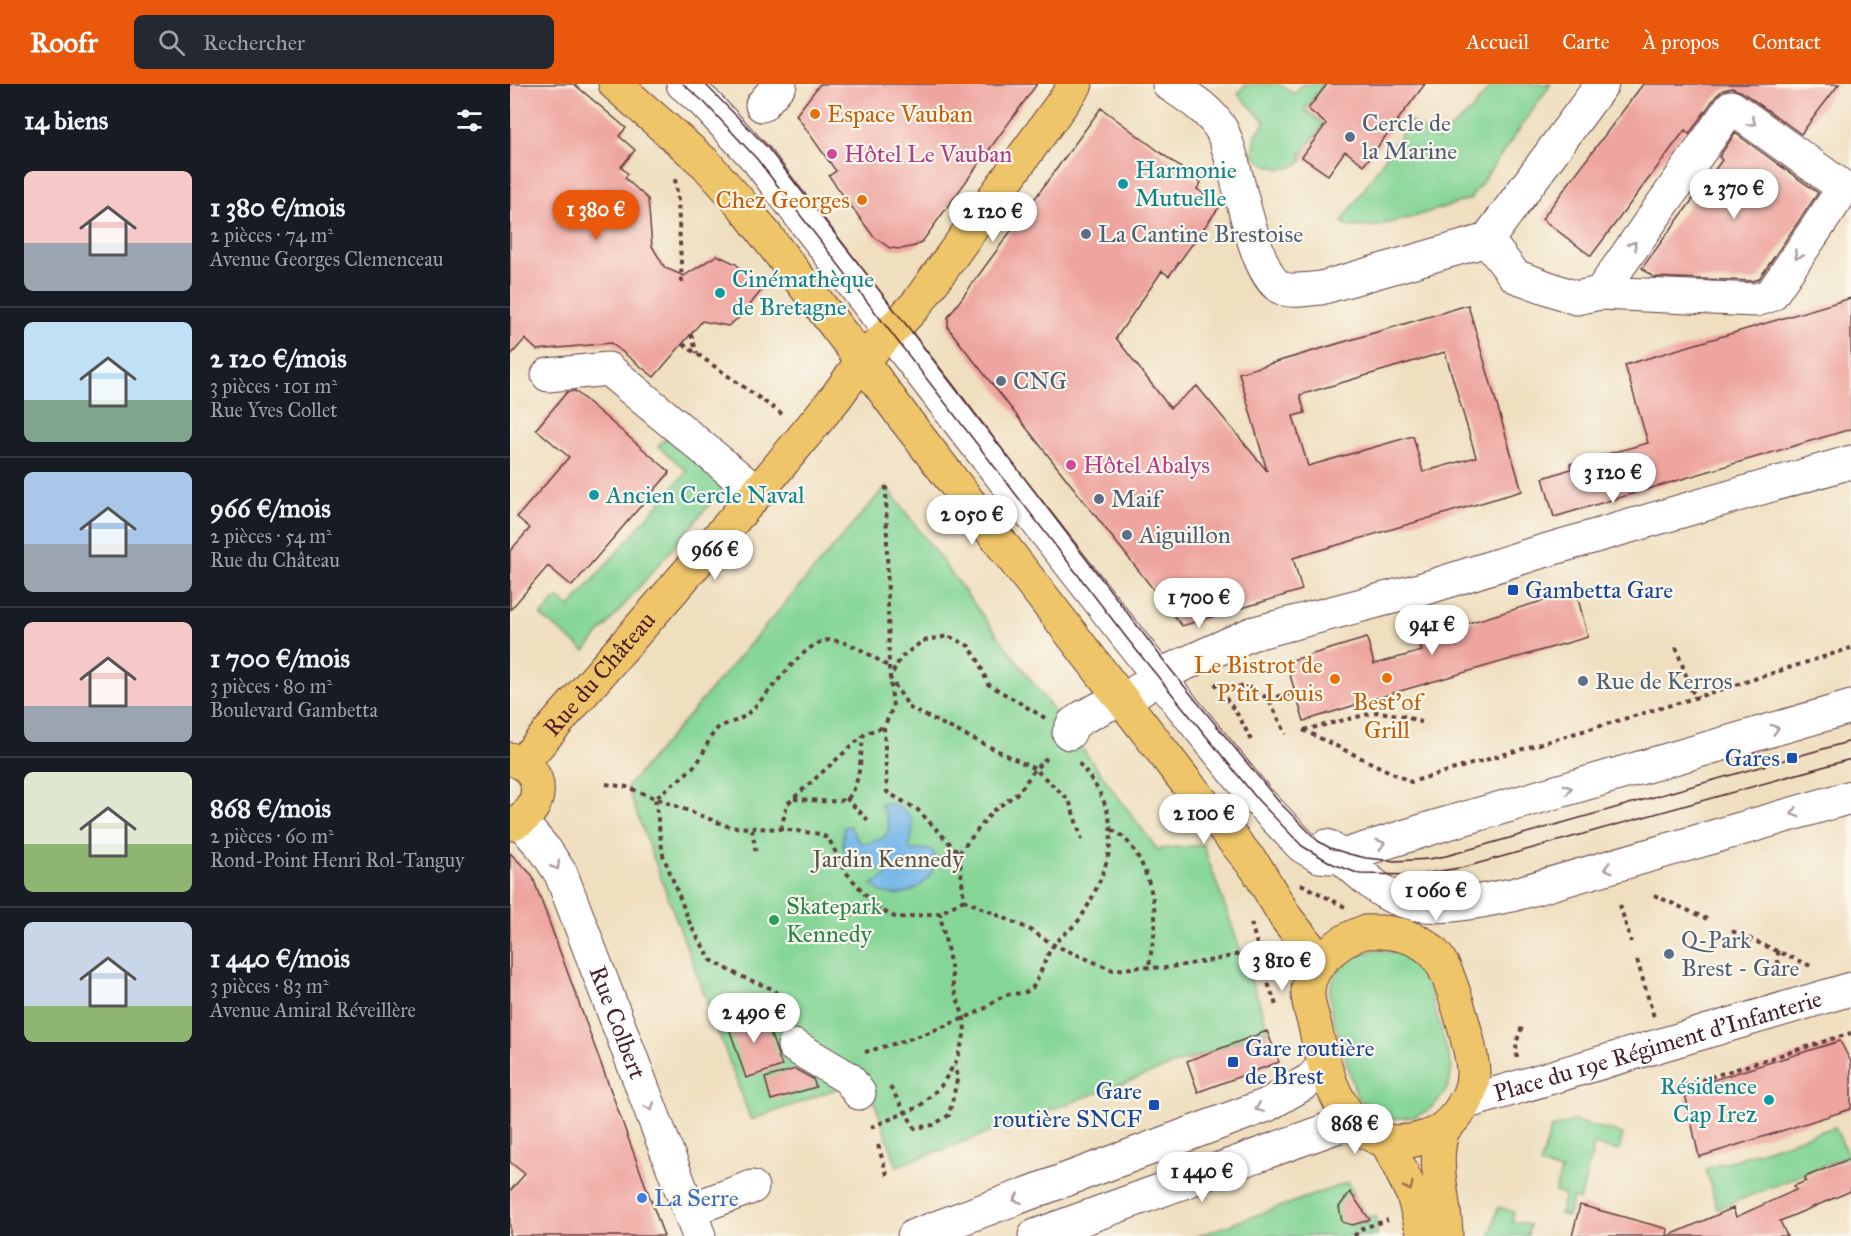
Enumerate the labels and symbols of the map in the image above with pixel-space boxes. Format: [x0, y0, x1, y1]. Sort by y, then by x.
place label: Espace Vauban [827, 99, 973, 129]
marker: Espace Vauban [808, 107, 822, 121]
place label: Cercle de la Marine [1362, 108, 1457, 166]
one-way arrow [1745, 114, 1756, 125]
marker: Cercle de la Marine [1343, 130, 1357, 144]
place label: Hôtel Le Vauban [844, 139, 1012, 169]
marker: Hôtel Le Vauban [825, 147, 839, 161]
place label: Harmonie Mutuelle [1135, 155, 1237, 213]
pin: 2 370 € [1679, 169, 1789, 220]
marker: Harmonie Mutuelle [1116, 177, 1130, 191]
place label: Chez Georges [715, 185, 850, 215]
pin: 1 380 € [541, 190, 651, 241]
pin: 2 120 € [938, 192, 1048, 243]
marker: Chez Georges [855, 193, 869, 207]
place label: La Cantine Brestoise [1098, 219, 1303, 249]
marker: La Cantine Brestoise [1079, 227, 1093, 241]
one-way arrow [1626, 241, 1637, 252]
one-way arrow [1794, 249, 1805, 260]
place label: Cinémathèque de Bretagne [732, 264, 874, 322]
marker: Cinémathèque de Bretagne [713, 286, 727, 300]
place label: CNG [1013, 366, 1067, 396]
marker: CNG [994, 374, 1008, 388]
place label: Hôtel Abalys [1083, 450, 1210, 480]
pin: 3 120 € [1558, 453, 1668, 504]
marker: Hôtel Abalys [1064, 458, 1078, 472]
place label: Ancien Cercle Naval [605, 480, 805, 510]
place label: Maif [1111, 484, 1164, 514]
marker: Ancien Cercle Naval [587, 488, 601, 502]
marker: Maif [1092, 492, 1106, 506]
pin: 2 050 € [917, 495, 1027, 546]
place label: Aiguillon [1138, 520, 1231, 550]
marker: Aiguillon [1120, 528, 1134, 542]
pin: 966 € [673, 530, 757, 581]
place label: Gambetta Gare [1525, 575, 1673, 605]
pin: 1 700 € [1144, 578, 1254, 629]
marker: Gambetta Gare [1506, 583, 1520, 597]
street label: Rue du Château [537, 605, 662, 743]
pin: 941 € [1390, 605, 1474, 656]
place label: Le Bistrot de P’tit Louis [1194, 650, 1323, 708]
place label: Rue de Kerros [1595, 666, 1733, 696]
marker: Best'of Grill [1380, 671, 1394, 685]
marker: Le Bistrot de P’tit Louis [1328, 672, 1342, 686]
marker: Rue de Kerros [1576, 674, 1590, 688]
place label: Best'of Grill [1352, 687, 1425, 745]
one-way arrow [1769, 724, 1780, 736]
place label: Gares [1725, 743, 1780, 773]
marker: Gares [1785, 751, 1799, 765]
one-way arrow [1562, 784, 1572, 796]
pin: 2 100 € [1149, 794, 1259, 845]
one-way arrow [1790, 806, 1801, 818]
one-way arrow [1375, 839, 1386, 851]
park label: Jardin Kennedy [810, 844, 964, 874]
one-way arrow [549, 860, 560, 870]
one-way arrow [1603, 860, 1613, 873]
pin: 1 060 € [1381, 871, 1491, 922]
place label: Skatepark Kennedy [786, 891, 883, 949]
marker: Skatepark Kennedy [767, 913, 781, 927]
place label: Q-Park Brest - Gare [1681, 925, 1800, 983]
pin: 3 810 € [1227, 941, 1337, 992]
marker: Q-Park Brest - Gare [1662, 947, 1676, 961]
street label: Rue Colbert [582, 962, 653, 1084]
street label: Place du 19e Régiment d'Infanterie [1490, 983, 1825, 1108]
pin: 2 490 € [699, 993, 809, 1044]
place label: Gare routière de Brest [1245, 1033, 1374, 1091]
marker: Gare routière de Brest [1226, 1055, 1240, 1069]
place label: Résidence Cap Irez [1660, 1071, 1757, 1129]
place label: Gare routière SNCF [993, 1076, 1142, 1134]
marker: Résidence Cap Irez [1762, 1093, 1776, 1107]
marker: Gare routière SNCF [1147, 1098, 1161, 1112]
one-way arrow [642, 1101, 655, 1111]
one-way arrow [1255, 1101, 1266, 1113]
pin: 868 € [1313, 1104, 1397, 1155]
pin: 1 440 € [1147, 1152, 1257, 1203]
one-way arrow [1401, 1180, 1413, 1191]
place label: La Serre [654, 1183, 739, 1213]
marker: La Serre [635, 1191, 649, 1205]
one-way arrow [1012, 1192, 1022, 1205]

